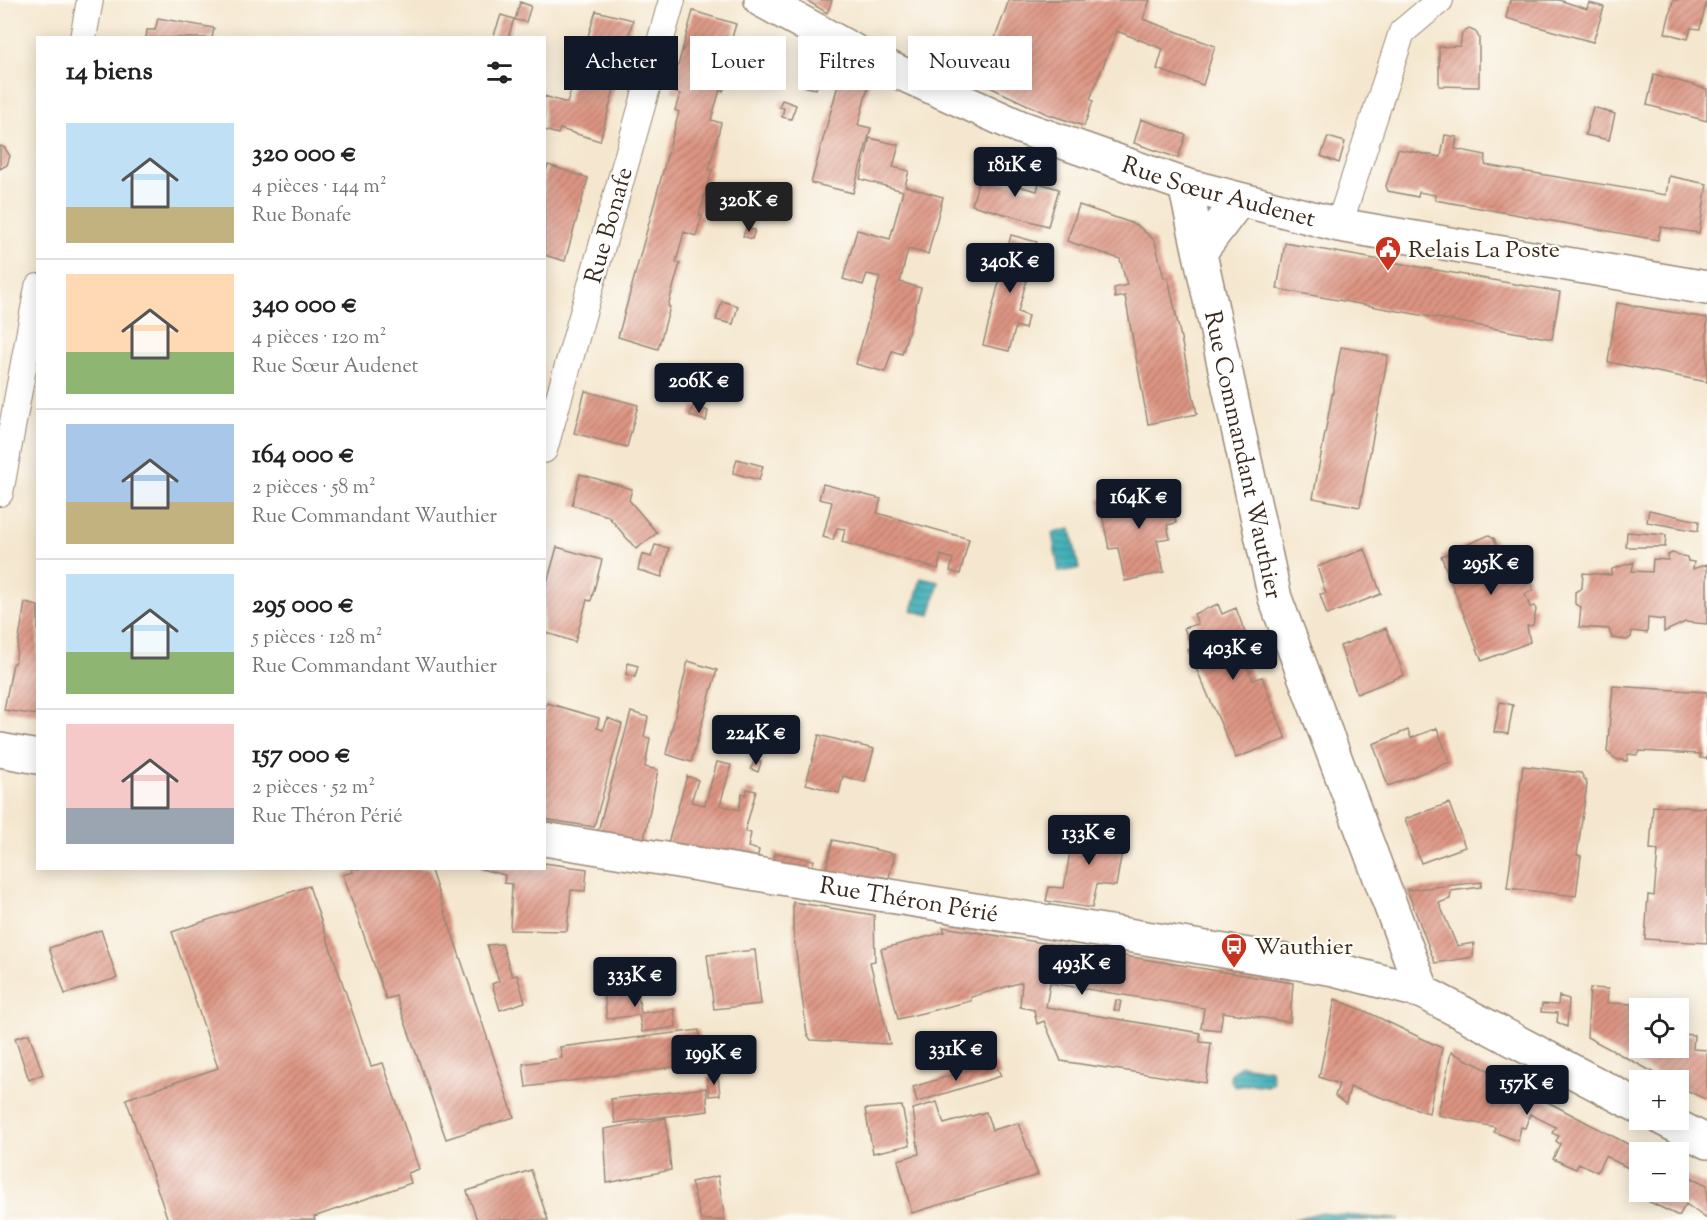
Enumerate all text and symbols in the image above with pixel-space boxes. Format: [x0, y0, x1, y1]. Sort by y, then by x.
chip: Acheter [564, 36, 678, 90]
chip: Louer [690, 36, 786, 90]
chip: Filtres [798, 36, 896, 90]
chip: Nouveau [908, 36, 1032, 90]
text: 14 biens [66, 54, 153, 91]
icon: filters [483, 56, 516, 89]
text: 320 000 € [252, 136, 357, 173]
icon: home [114, 147, 186, 219]
pin: 181K € [966, 147, 1064, 198]
street label: Rue Sœur Audenet [1117, 149, 1319, 237]
text: 181K € [988, 152, 1042, 181]
street label: Rue Bonafe [577, 163, 643, 287]
text: 4 pièces · 144 m² [252, 173, 387, 202]
pin: 320K € [700, 182, 798, 233]
text: 320K € [719, 187, 779, 216]
text: Rue Bonafe [252, 202, 351, 231]
public building icon: Relais La Poste [1373, 234, 1403, 272]
place label: Relais La Poste [1408, 234, 1560, 268]
pin: 340K € [961, 243, 1059, 294]
text: 340K € [980, 248, 1040, 277]
text: 340 000 € [252, 287, 357, 324]
icon: home [114, 298, 186, 370]
street label: Rue Commandant Wauthier [1194, 308, 1290, 602]
text: 4 pièces · 120 m² [252, 324, 386, 353]
text: Rue Sœur Audenet [252, 353, 418, 382]
pin: 206K € [650, 363, 748, 414]
text: 206K € [669, 368, 729, 397]
text: 164 000 € [252, 437, 355, 474]
icon: home [114, 448, 186, 520]
text: 2 pièces · 58 m² [252, 474, 376, 503]
pin: 164K € [1090, 479, 1188, 530]
text: 164K € [1110, 484, 1168, 513]
text: Rue Commandant Wauthier [252, 503, 497, 532]
pin: 295K € [1442, 545, 1540, 596]
text: 295K € [1462, 550, 1520, 579]
text: 295 000 € [252, 587, 354, 624]
icon: home [114, 598, 186, 670]
text: 5 pièces · 128 m² [252, 624, 383, 653]
pin: 403K € [1184, 630, 1282, 681]
text: 403K € [1203, 635, 1263, 664]
text: Rue Commandant Wauthier [252, 653, 497, 682]
pin: 224K € [707, 715, 805, 766]
text: 224K € [726, 720, 786, 749]
text: 157 000 € [252, 737, 351, 774]
icon: home [114, 748, 186, 820]
text: 2 pièces · 52 m² [252, 774, 375, 803]
text: Rue Théron Périé [252, 803, 402, 832]
pin: 133K € [1040, 815, 1138, 866]
text: 133K € [1062, 820, 1116, 849]
street label: Rue Théron Périé [817, 870, 1001, 932]
bus stop icon: Wauthier [1219, 931, 1249, 969]
place label: Wauthier [1254, 931, 1353, 965]
pin: 493K € [1033, 945, 1131, 996]
text: 493K € [1053, 950, 1111, 979]
pin: 333K € [586, 957, 684, 1008]
text: 333K € [607, 962, 663, 991]
map controls [1629, 998, 1689, 1202]
button: locate [1629, 998, 1689, 1058]
pin: 331K € [907, 1031, 1005, 1082]
pin: 199K € [665, 1035, 763, 1086]
text: 331K € [929, 1036, 983, 1065]
text: 199K € [685, 1040, 743, 1069]
pin: 157K € [1478, 1065, 1576, 1116]
text: 157K € [1500, 1070, 1554, 1099]
button: + [1629, 1070, 1689, 1130]
button: − [1629, 1142, 1689, 1202]

